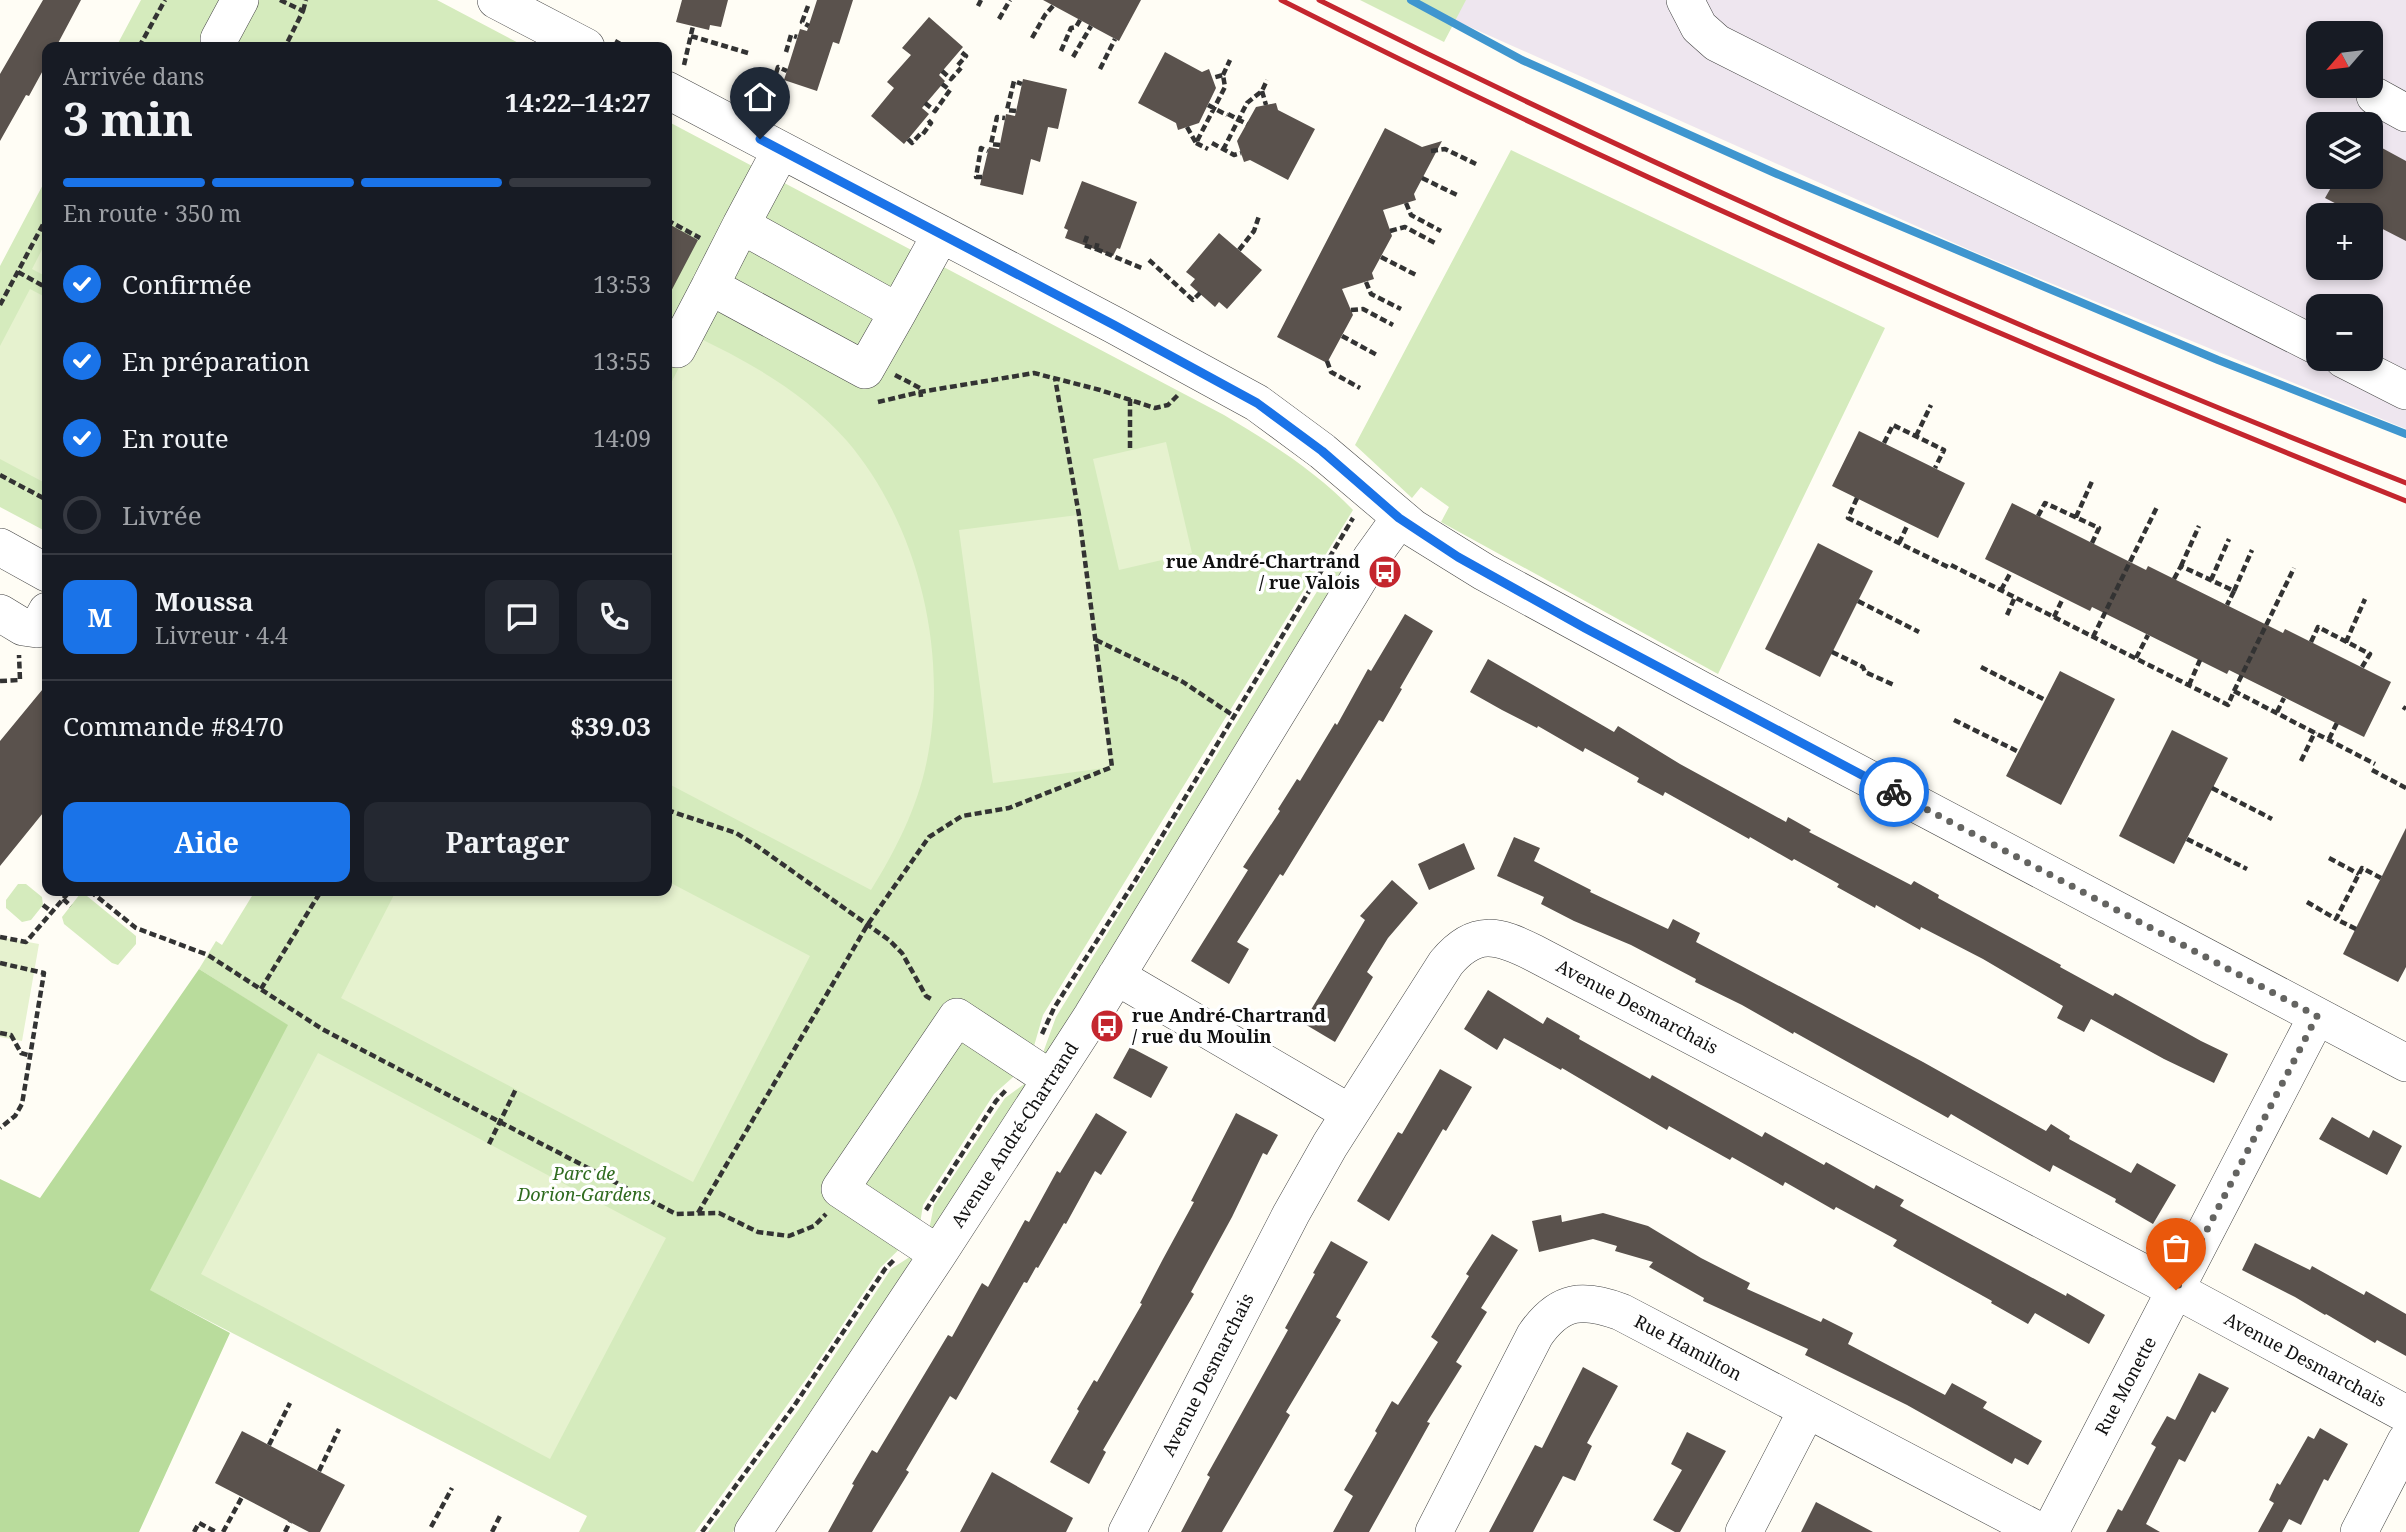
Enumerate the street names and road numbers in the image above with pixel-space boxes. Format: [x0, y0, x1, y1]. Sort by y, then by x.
street label: Avenue Desmarchais [1552, 953, 1722, 1059]
street label: Avenue André-Chartrand [945, 1037, 1083, 1232]
street label: Avenue Desmarchais [1156, 1289, 1259, 1460]
street label: Avenue Desmarchais [2220, 1306, 2390, 1412]
street label: Rue Hamilton [1630, 1309, 1747, 1386]
street label: Rue Monette [2089, 1332, 2161, 1439]

